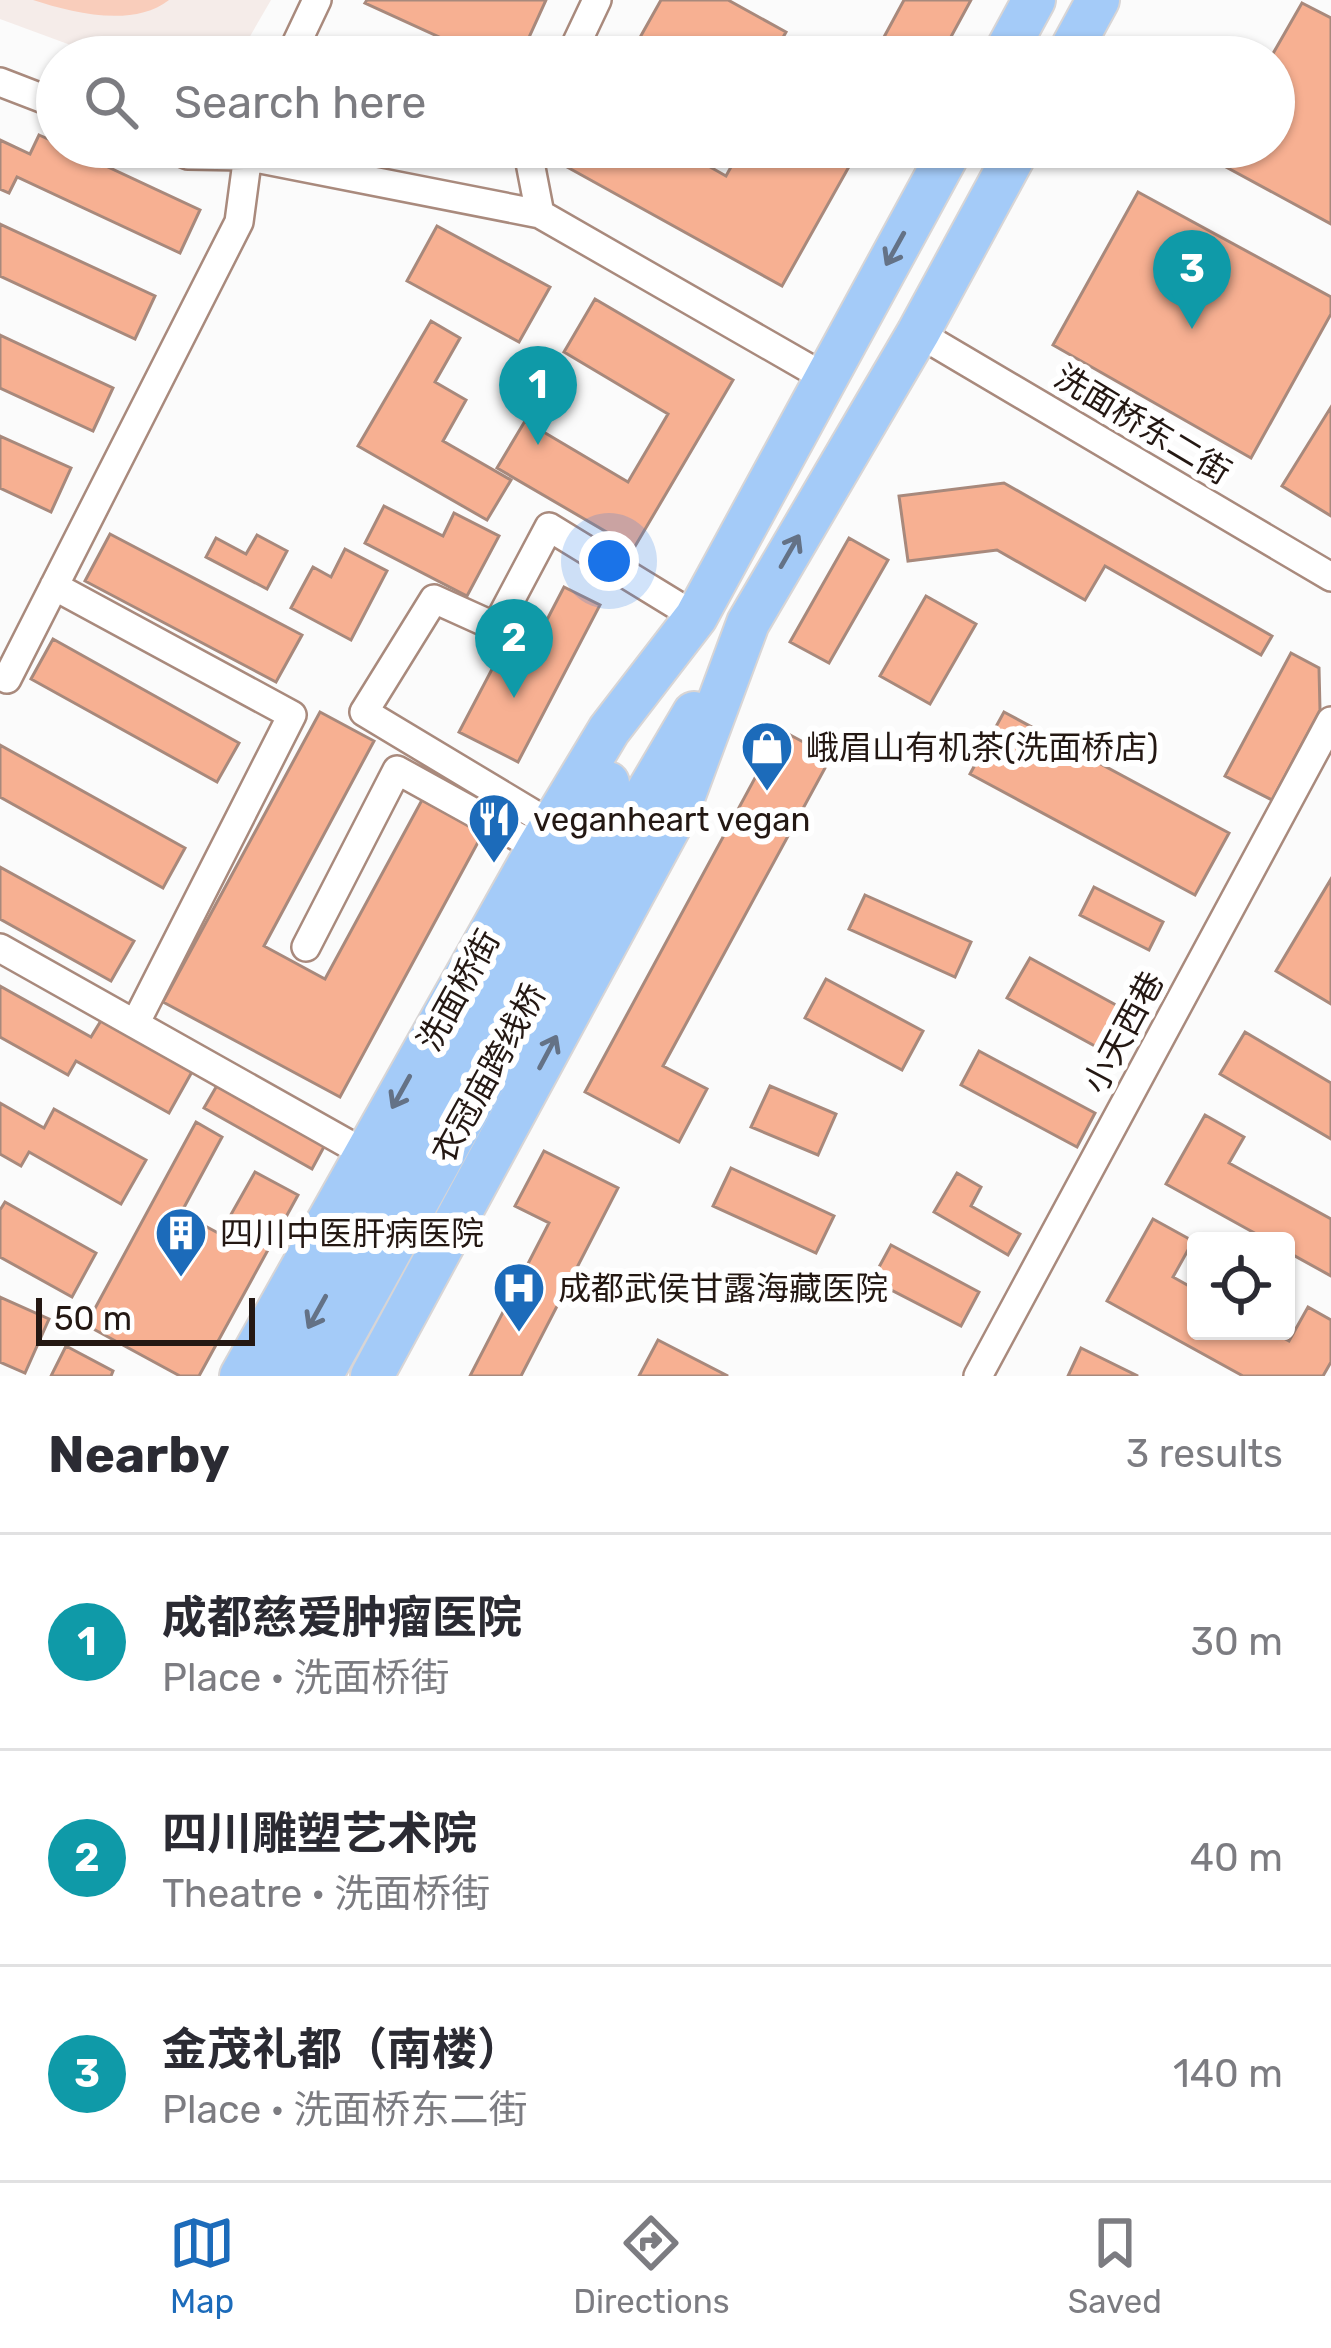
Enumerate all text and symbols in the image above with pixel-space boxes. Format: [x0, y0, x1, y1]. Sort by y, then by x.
search box [36, 36, 1295, 168]
icon: search [78, 69, 144, 135]
text: Search here [174, 76, 426, 129]
pin: 3 [1153, 230, 1231, 329]
one-way arrow [883, 231, 906, 266]
pin: 1 [499, 346, 577, 445]
street label: 洗面桥东二街 [1048, 357, 1238, 492]
your location [579, 531, 639, 591]
one-way arrow [779, 534, 803, 569]
pin: 2 [475, 599, 553, 698]
shop icon: 峨眉山有机茶(洗面桥店) [739, 719, 795, 793]
place label: 峨眉山有机茶(洗面桥店) [806, 728, 1158, 767]
restaurant icon: veganheart vegan [466, 791, 522, 865]
place label: veganheart vegan [533, 800, 811, 839]
street label: 洗面桥街 [409, 923, 507, 1057]
street label: 小天西巷 [1075, 965, 1172, 1100]
street label: 衣冠庙跨线桥 [423, 977, 553, 1169]
one-way arrow [537, 1035, 560, 1070]
one-way arrow [389, 1073, 412, 1108]
building icon: 四川中医肝病医院 [153, 1205, 209, 1279]
place label: 四川中医肝病医院 [220, 1214, 484, 1253]
map controls [1187, 1232, 1295, 1340]
button: locate [1187, 1232, 1295, 1340]
hospital icon: 成都武侯甘露海藏医院 [491, 1260, 547, 1334]
place label: 成都武侯甘露海藏医院 [558, 1269, 888, 1308]
scale bar [36, 1292, 255, 1345]
one-way arrow [305, 1294, 329, 1329]
text: 50 m [54, 1299, 132, 1338]
text: Nearby [48, 1424, 230, 1485]
text: 3 results [1126, 1431, 1283, 1477]
text: 成都慈爱肿瘤医院 [162, 1591, 522, 1644]
text: 1 [77, 1619, 97, 1665]
text: 30 m [1191, 1619, 1283, 1665]
text: Place · 洗面桥街 [162, 1655, 449, 1701]
text: 四川雕塑艺术院 [162, 1807, 477, 1860]
text: 2 [74, 1835, 100, 1881]
text: 40 m [1190, 1835, 1283, 1881]
text: Theatre · 洗面桥街 [162, 1871, 490, 1917]
text: 金茂礼都（南楼） [162, 2023, 522, 2076]
text: 3 [74, 2051, 100, 2097]
text: 140 m [1173, 2051, 1283, 2097]
text: Place · 洗面桥东二街 [162, 2087, 527, 2133]
tab: Map [169, 2210, 235, 2321]
tab: Directions [573, 2210, 730, 2321]
tab: Saved [1068, 2210, 1162, 2321]

